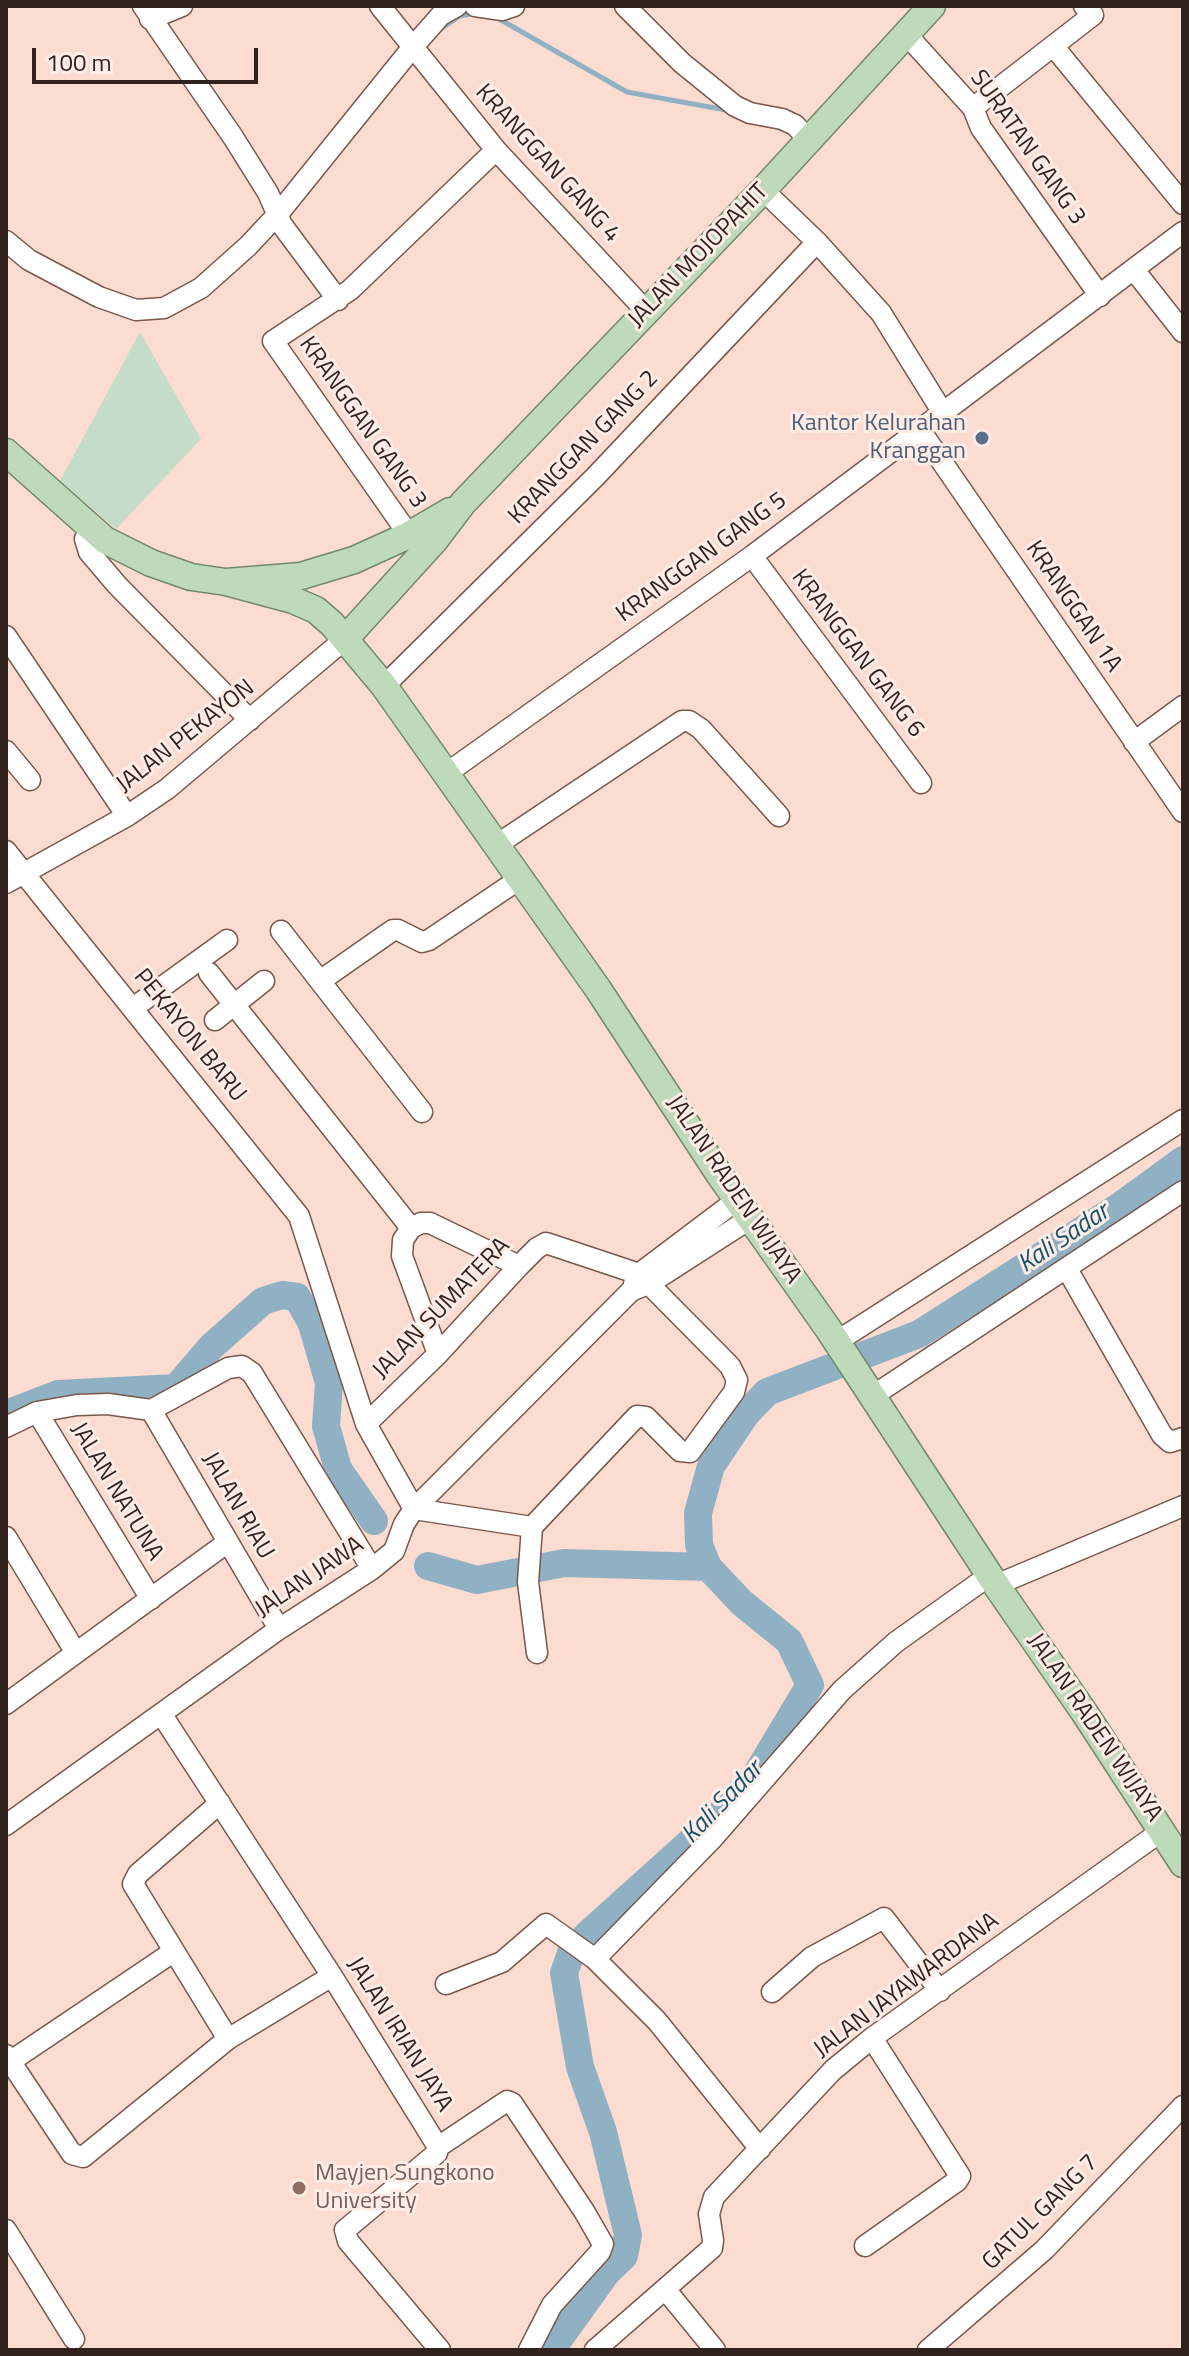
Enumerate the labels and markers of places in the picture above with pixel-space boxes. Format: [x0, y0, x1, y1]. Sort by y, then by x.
place label: Kantor Kelurahan Kranggan [791, 410, 966, 466]
marker: Kantor Kelurahan Kranggan [973, 429, 991, 447]
place label: Mayjen Sungkono University [315, 2160, 495, 2216]
marker: Mayjen Sungkono University [290, 2179, 308, 2197]

